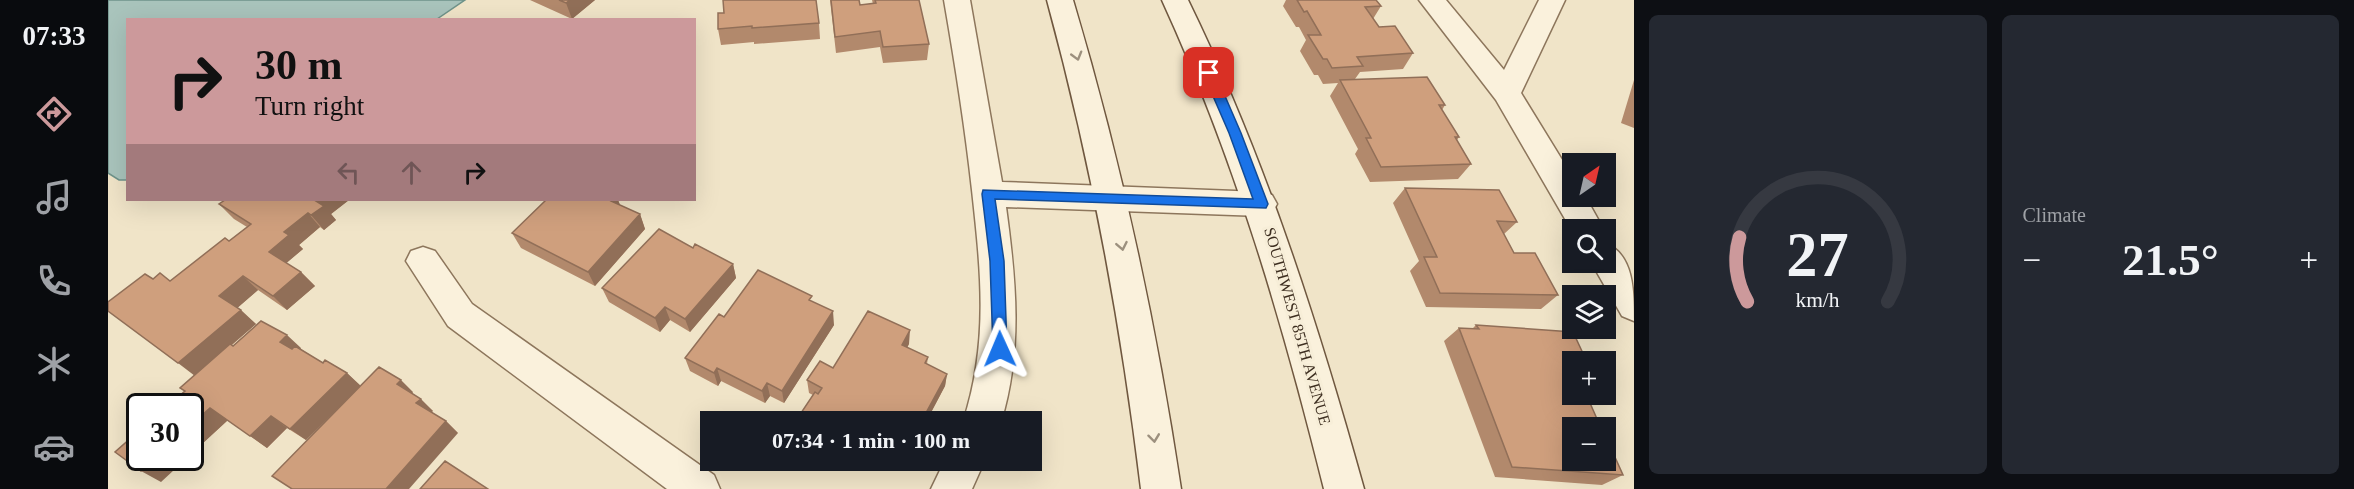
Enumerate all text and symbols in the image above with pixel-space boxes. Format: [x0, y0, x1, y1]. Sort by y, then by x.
text: 07:33 [23, 21, 86, 51]
icon: right [156, 42, 234, 120]
text: 30 m [255, 42, 343, 88]
pin [1183, 47, 1234, 98]
one-way arrow [1070, 50, 1082, 61]
icon: arrive [1192, 56, 1225, 89]
text: Turn right [255, 91, 364, 121]
icon: directions [33, 93, 75, 135]
north arrow [1562, 153, 1616, 207]
map controls [1562, 153, 1616, 471]
icon: left [332, 156, 365, 189]
icon: ahead [395, 156, 428, 189]
icon: right [458, 156, 491, 189]
icon: music [33, 176, 75, 218]
text: Climate [2023, 204, 2086, 226]
button: search [1562, 219, 1616, 273]
text: 27 [1787, 220, 1849, 289]
street label: SOUTHWEST 85TH AVENUE [1261, 225, 1334, 427]
text: 21.5° [2122, 235, 2219, 285]
one-way arrow [1115, 240, 1128, 250]
text: − [2023, 242, 2041, 278]
text: + [2299, 242, 2318, 278]
icon: phone [33, 260, 75, 302]
button: layers [1562, 285, 1616, 339]
text: km/h [1796, 288, 1840, 312]
position arrow [968, 317, 1032, 381]
icon: climate [33, 343, 75, 385]
button: + [1562, 351, 1616, 405]
speed limit sign: 30 [126, 393, 204, 471]
button: − [1562, 417, 1616, 471]
icon: car [33, 426, 75, 468]
text: 07:34 · 1 min · 100 m [772, 428, 970, 453]
one-way arrow [1147, 433, 1160, 443]

